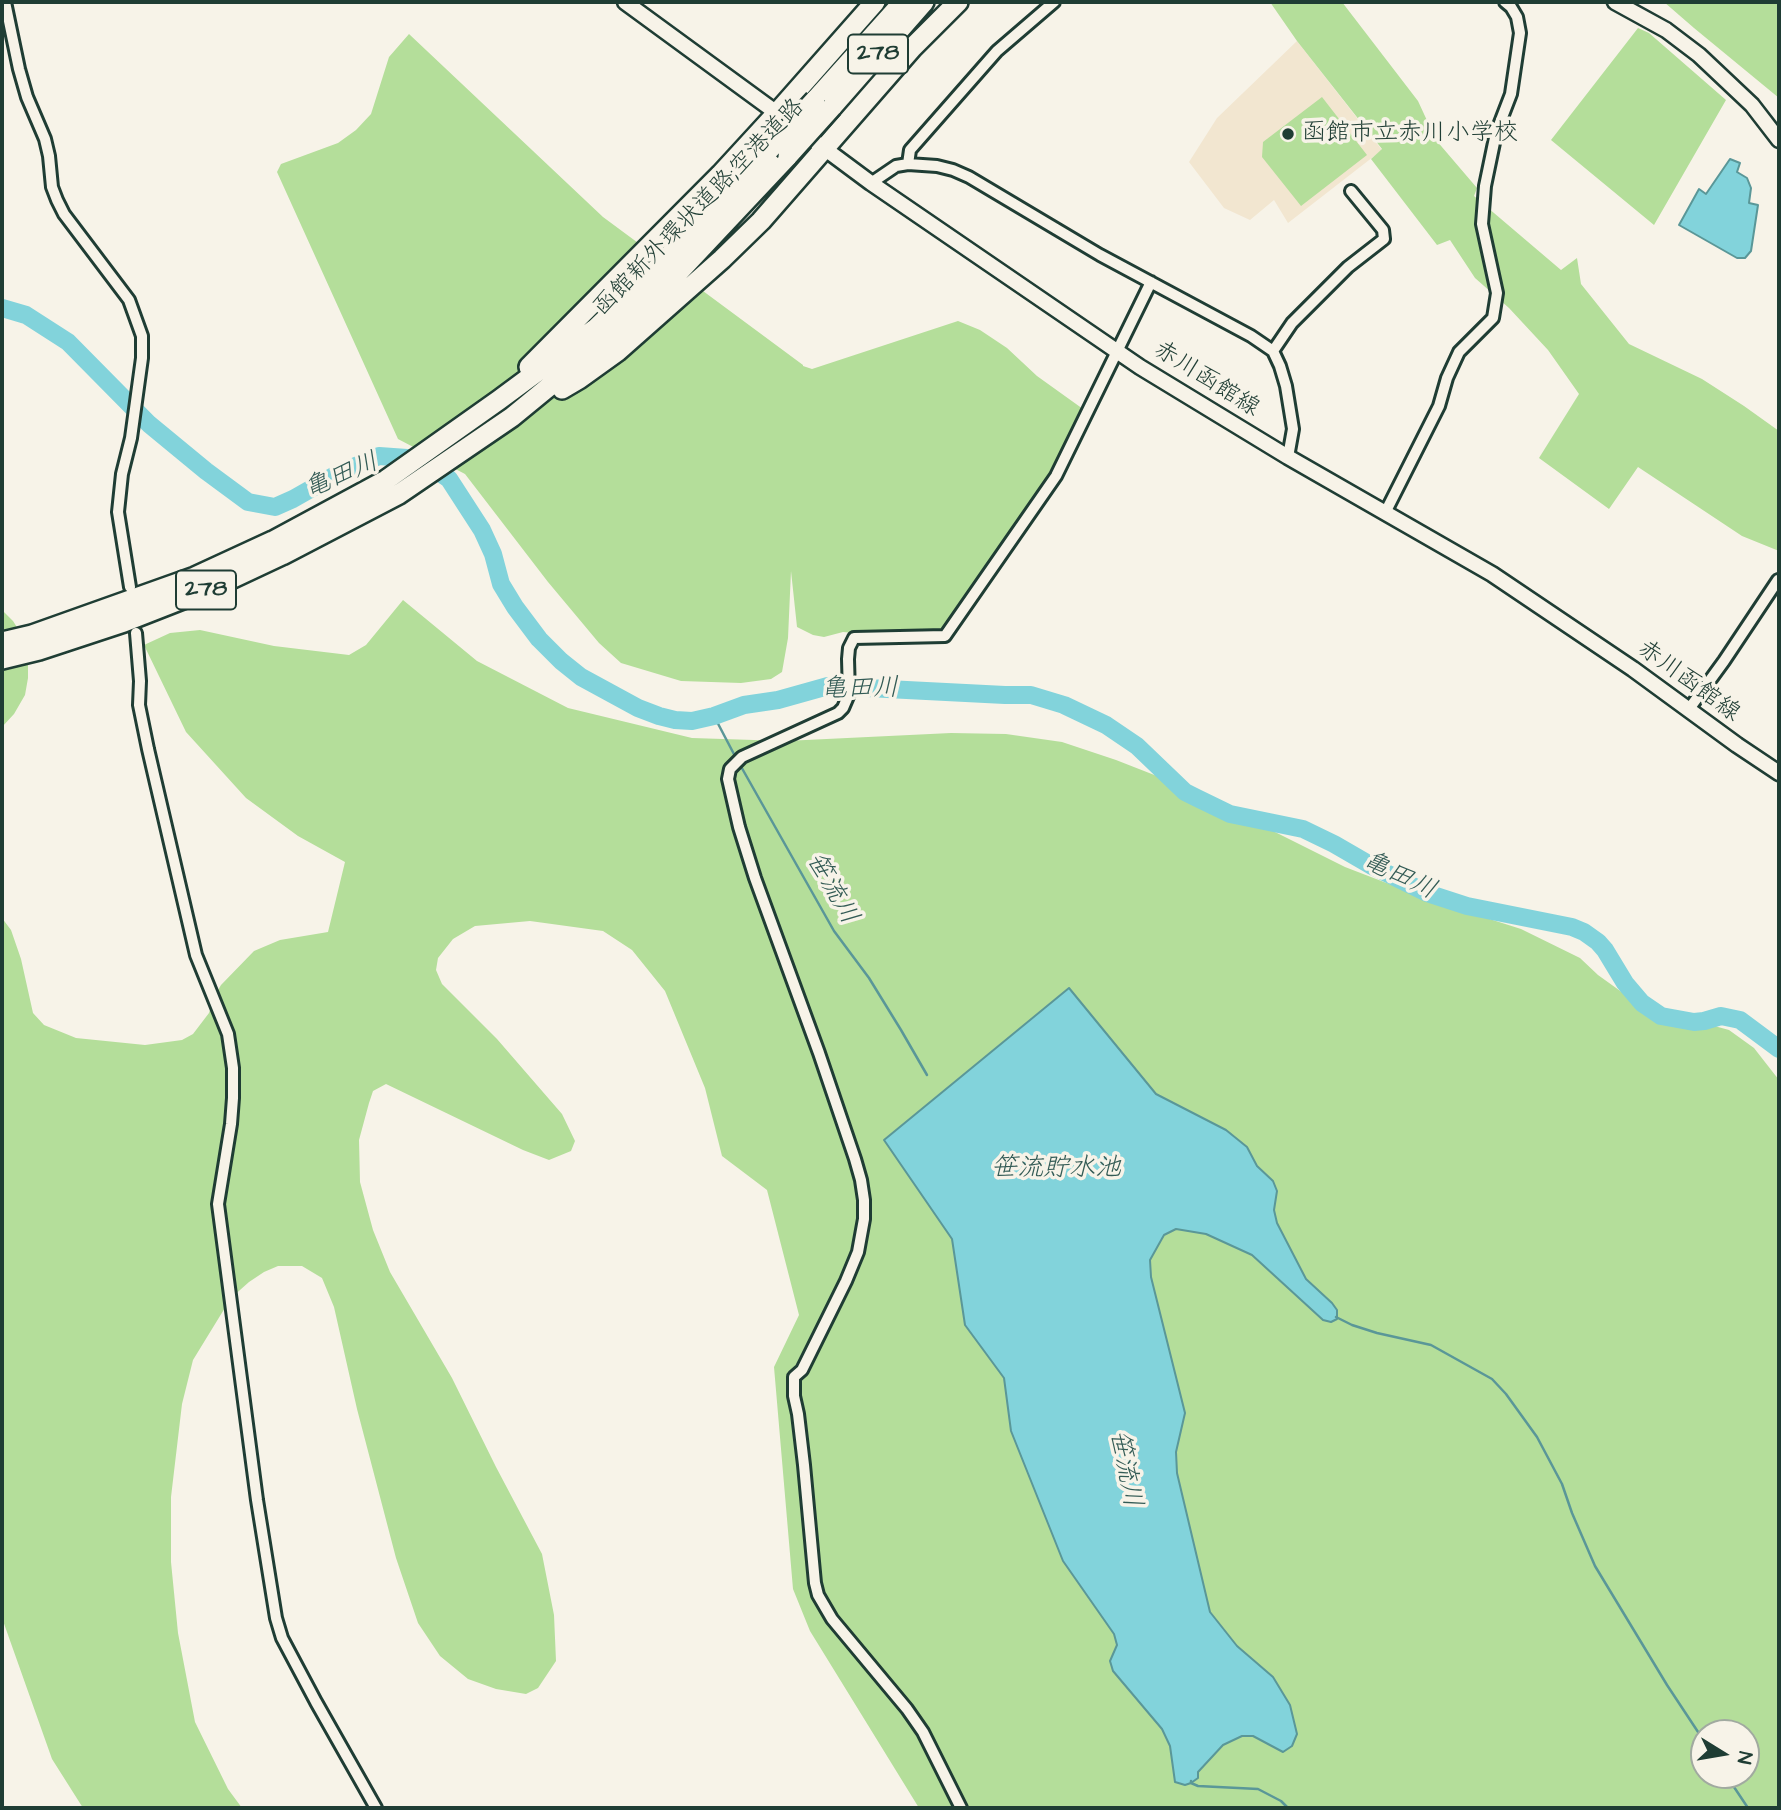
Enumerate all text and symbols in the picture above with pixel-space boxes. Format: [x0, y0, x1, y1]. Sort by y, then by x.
road number: 278 [848, 34, 908, 74]
street label: 函館新外環状道路;空港道路 [589, 93, 811, 323]
place label: 函館市立赤川小学校 [1302, 120, 1518, 148]
marker: 函館市立赤川小学校 [1280, 126, 1296, 142]
street label: 赤川函館線 [1147, 336, 1265, 424]
water label: 亀田川 [300, 447, 384, 507]
road number: 278 [176, 570, 236, 610]
street label: 赤川函館線 [1631, 635, 1745, 729]
water label: 亀田川 [821, 674, 899, 706]
water label: 亀田川 [1357, 846, 1441, 908]
water label: 笹流川 [798, 847, 864, 931]
water label: 笹流貯水池 [991, 1154, 1121, 1186]
water label: 笹流川 [1101, 1428, 1147, 1510]
north arrow [1690, 1719, 1760, 1789]
text: N [1730, 1749, 1759, 1766]

